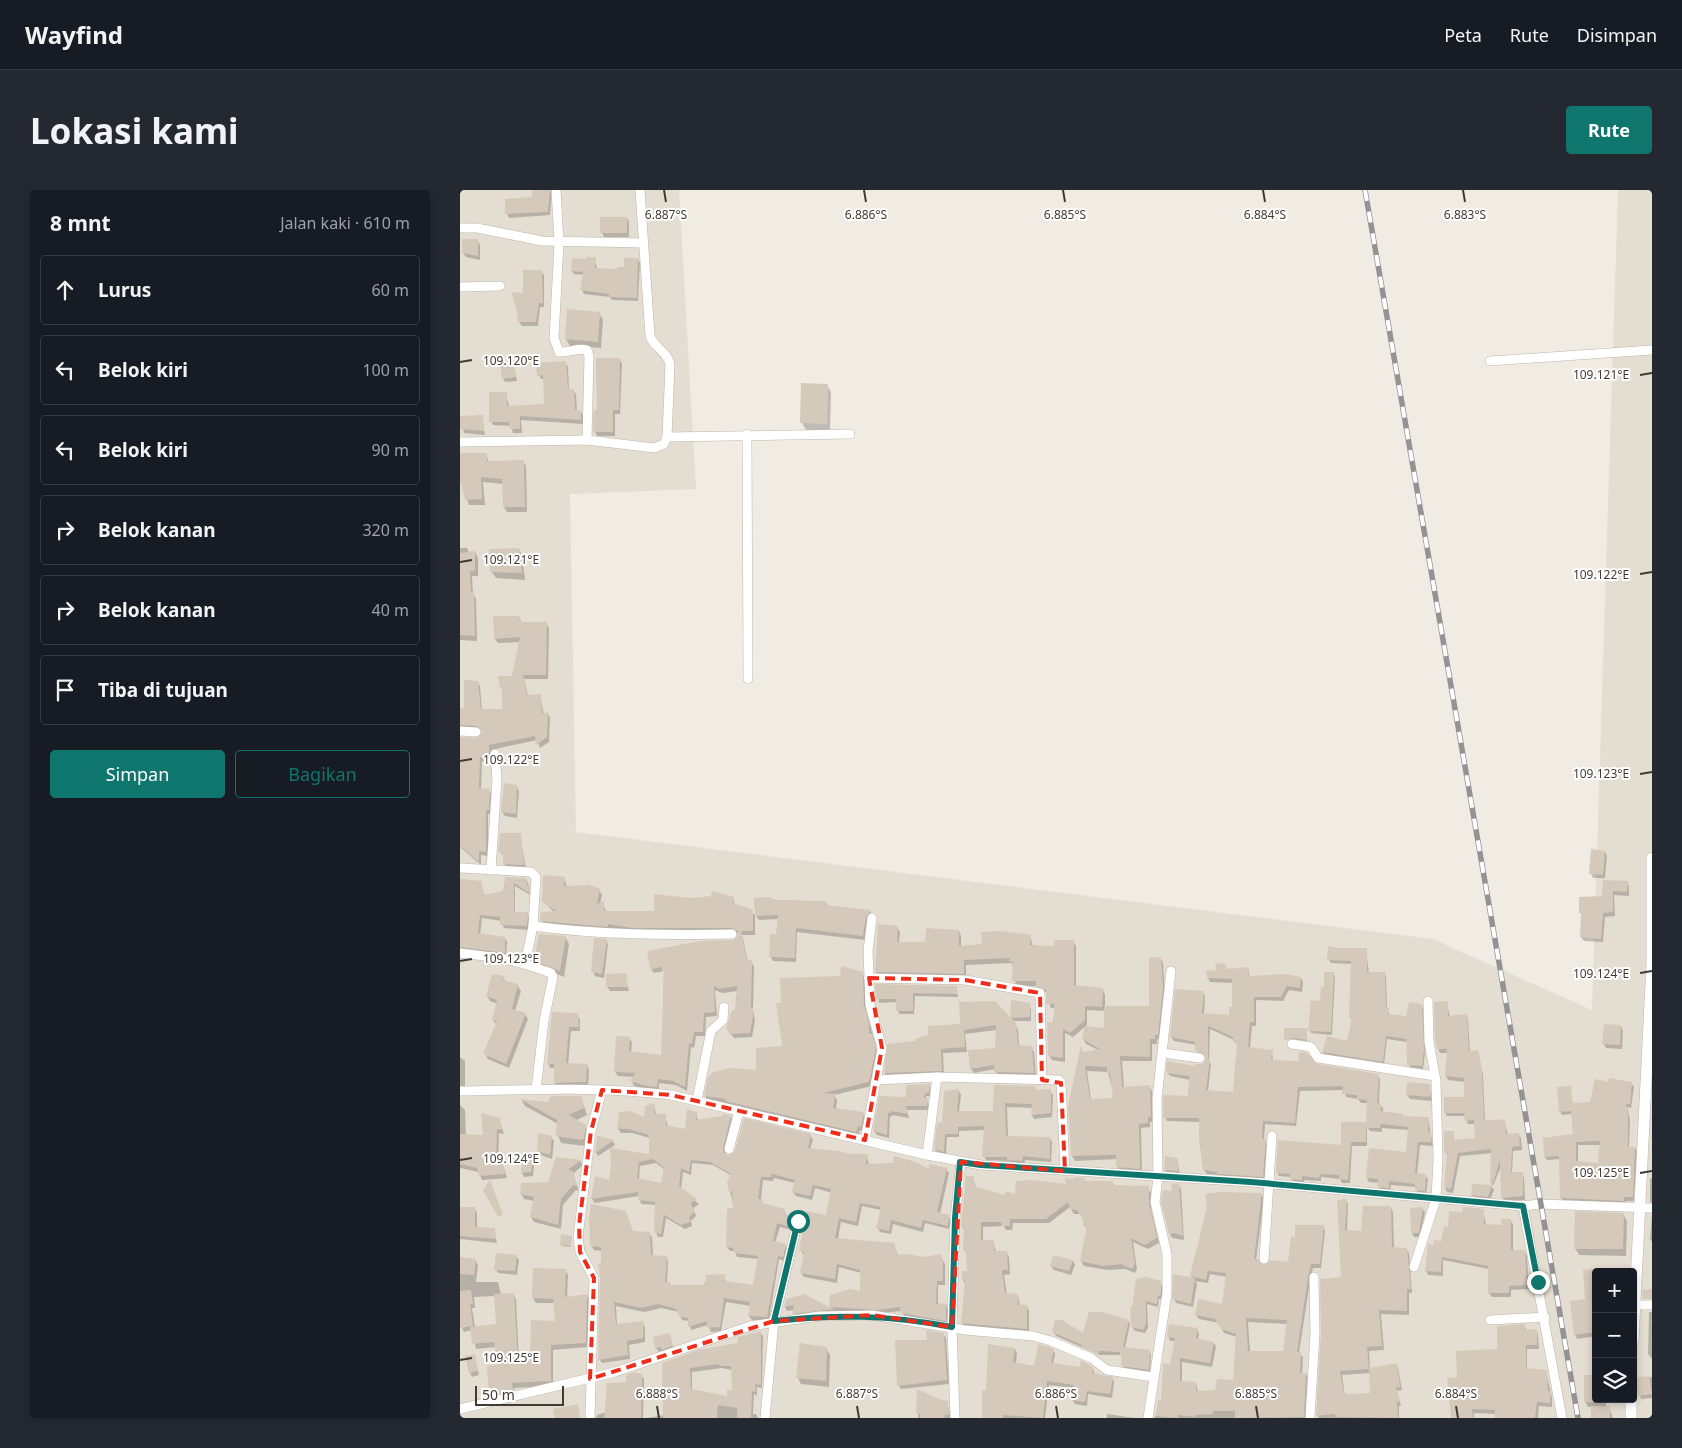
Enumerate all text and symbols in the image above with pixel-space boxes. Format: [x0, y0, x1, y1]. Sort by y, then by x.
text: Wayfind [25, 18, 123, 51]
text: Peta [1444, 23, 1482, 47]
text: Rute [1510, 23, 1549, 47]
text: Disimpan [1577, 23, 1657, 47]
button: Rute [1566, 106, 1652, 154]
text: Lokasi kami [30, 107, 239, 154]
text: 6.887°S [645, 206, 688, 223]
text: 6.886°S [845, 206, 888, 223]
text: 6.885°S [1044, 206, 1087, 223]
text: 6.884°S [1244, 206, 1287, 223]
text: 6.883°S [1444, 206, 1487, 223]
text: 8 mnt [50, 209, 111, 237]
text: Jalan kaki · 610 m [280, 212, 410, 234]
icon: ahead [51, 276, 79, 304]
text: Lurus [98, 277, 151, 303]
text: 60 m [372, 279, 409, 301]
text: 109.120°E [483, 352, 539, 369]
icon: left [51, 356, 79, 384]
text: Belok kiri [98, 357, 188, 383]
text: 100 m [362, 359, 409, 381]
text: 109.121°E [1573, 366, 1629, 383]
icon: left [51, 436, 79, 464]
text: Belok kiri [98, 437, 188, 463]
text: 90 m [372, 439, 409, 461]
icon: right [51, 516, 79, 544]
text: Belok kanan [98, 517, 215, 543]
text: 320 m [362, 519, 409, 541]
text: 109.121°E [483, 551, 539, 568]
text: 109.122°E [1573, 566, 1629, 583]
icon: right [51, 596, 79, 624]
text: Belok kanan [98, 597, 215, 623]
text: 40 m [372, 599, 409, 621]
icon: arrive [51, 676, 79, 704]
text: Tiba di tujuan [98, 677, 228, 703]
button: Simpan [50, 750, 225, 798]
button: Bagikan [235, 750, 410, 798]
text: 109.122°E [483, 751, 539, 768]
text: 109.123°E [1573, 765, 1629, 782]
text: 109.123°E [483, 950, 539, 967]
text: 109.124°E [1573, 965, 1629, 982]
text: 109.124°E [483, 1150, 539, 1167]
text: 109.125°E [1573, 1164, 1629, 1181]
route start [787, 1210, 810, 1233]
map controls [1592, 1268, 1637, 1403]
button: + [1592, 1268, 1637, 1313]
route end [1527, 1271, 1550, 1294]
button: − [1592, 1313, 1637, 1358]
text: 109.125°E [483, 1349, 539, 1366]
button: layers [1592, 1358, 1637, 1403]
scale bar [475, 1383, 564, 1406]
text: 50 m [482, 1385, 515, 1404]
text: 6.888°S [636, 1385, 679, 1402]
text: 6.887°S [836, 1385, 879, 1402]
text: 6.886°S [1035, 1385, 1078, 1402]
text: 6.885°S [1235, 1385, 1278, 1402]
text: 6.884°S [1435, 1385, 1478, 1402]

